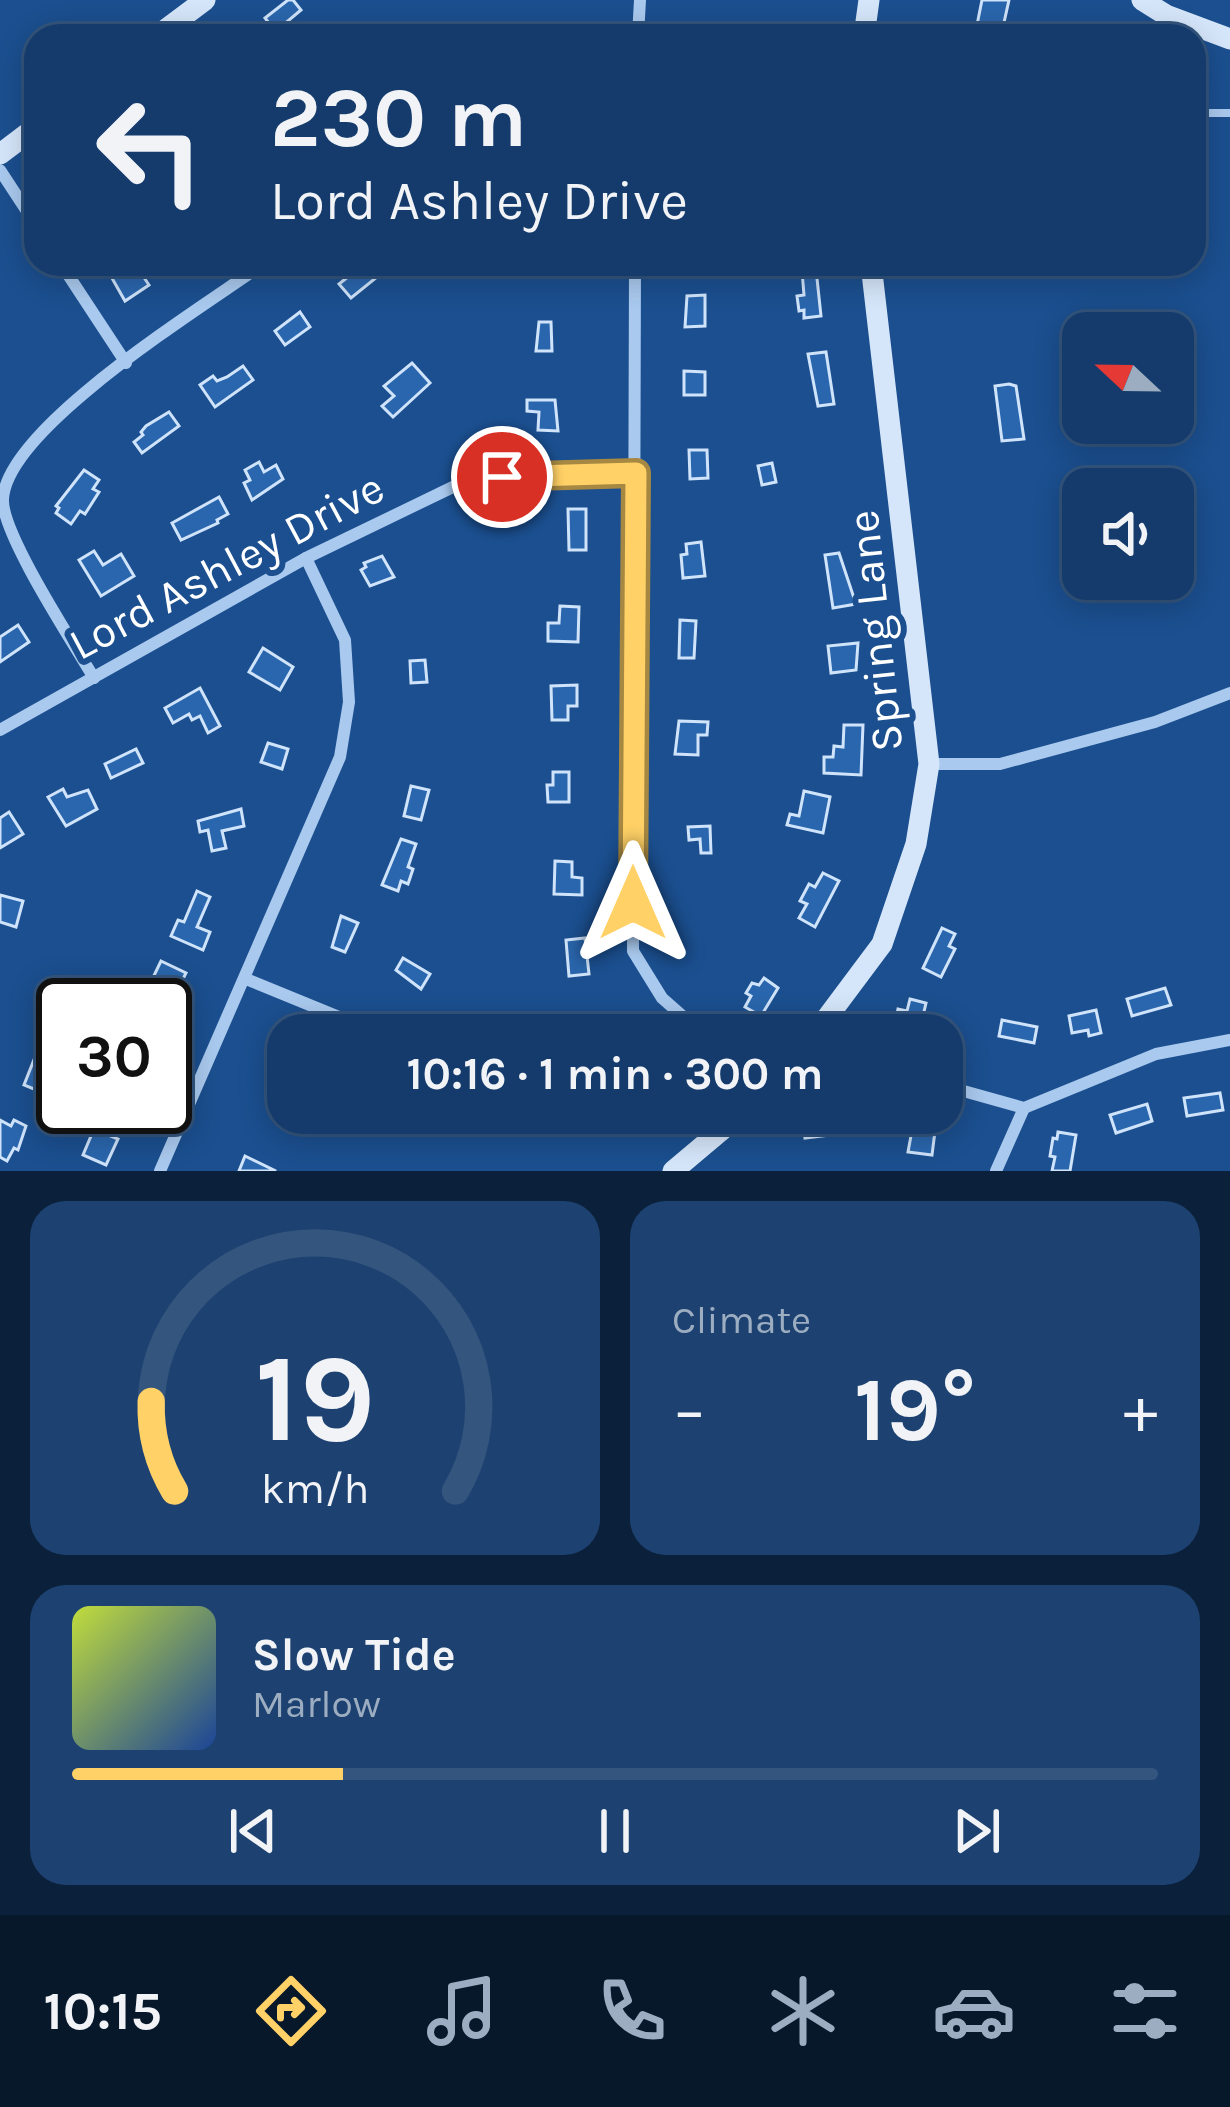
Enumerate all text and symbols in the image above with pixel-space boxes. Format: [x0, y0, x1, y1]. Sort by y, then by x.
text: 230 m [270, 69, 527, 167]
icon: left [72, 72, 228, 228]
text: Lord Ashley Drive [270, 169, 688, 233]
north arrow [1062, 312, 1194, 444]
map controls [1062, 312, 1194, 600]
pin [451, 426, 553, 528]
icon: arrive [469, 444, 535, 510]
street label: Lord Ashley Drive [60, 461, 393, 671]
button: sound [1062, 468, 1194, 600]
street label: Spring Lane [836, 507, 915, 754]
position arrow [570, 840, 696, 966]
speed limit sign: 30 [36, 978, 192, 1134]
text: 10:16 · 1 min · 300 m [407, 1048, 823, 1100]
text: Climate [672, 1297, 811, 1343]
text: 19 [255, 1326, 375, 1471]
text: 19° [854, 1357, 976, 1463]
text: − [672, 1371, 707, 1449]
text: + [1123, 1371, 1158, 1449]
text: km/h [261, 1464, 369, 1514]
text: Slow Tide [252, 1629, 456, 1681]
text: Marlow [252, 1681, 381, 1727]
icon: previous [220, 1798, 286, 1864]
icon: pause [582, 1798, 648, 1864]
icon: next [944, 1798, 1010, 1864]
icon: directions [249, 1969, 333, 2053]
icon: music [420, 1969, 504, 2053]
icon: phone [590, 1969, 674, 2053]
icon: climate [761, 1969, 845, 2053]
icon: car [932, 1969, 1016, 2053]
icon: filters [1103, 1969, 1187, 2053]
text: 10:15 [43, 1979, 162, 2043]

